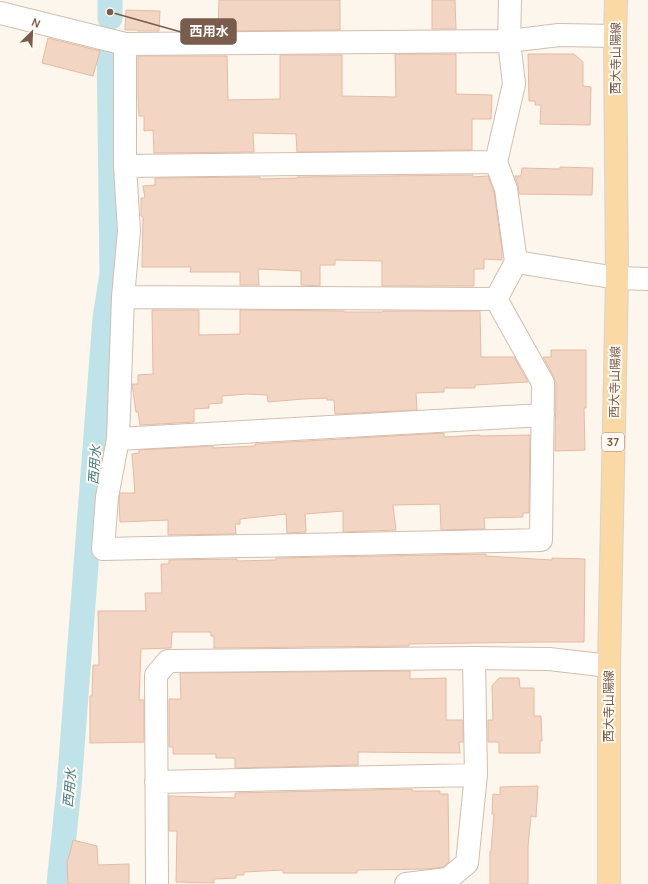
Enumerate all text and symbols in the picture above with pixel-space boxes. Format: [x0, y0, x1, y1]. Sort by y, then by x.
north arrow [12, 12, 52, 52]
text: N [30, 14, 43, 31]
callout: 西用水 [181, 19, 236, 44]
text: 西用水 [189, 22, 229, 40]
street label: 西大寺山陽線 [607, 22, 624, 94]
street label: 西大寺山陽線 [605, 346, 624, 418]
road number: 37 [602, 433, 624, 451]
water label: 西用水 [84, 443, 104, 485]
street label: 西大寺山陽線 [600, 670, 617, 742]
water label: 西用水 [58, 766, 80, 808]

